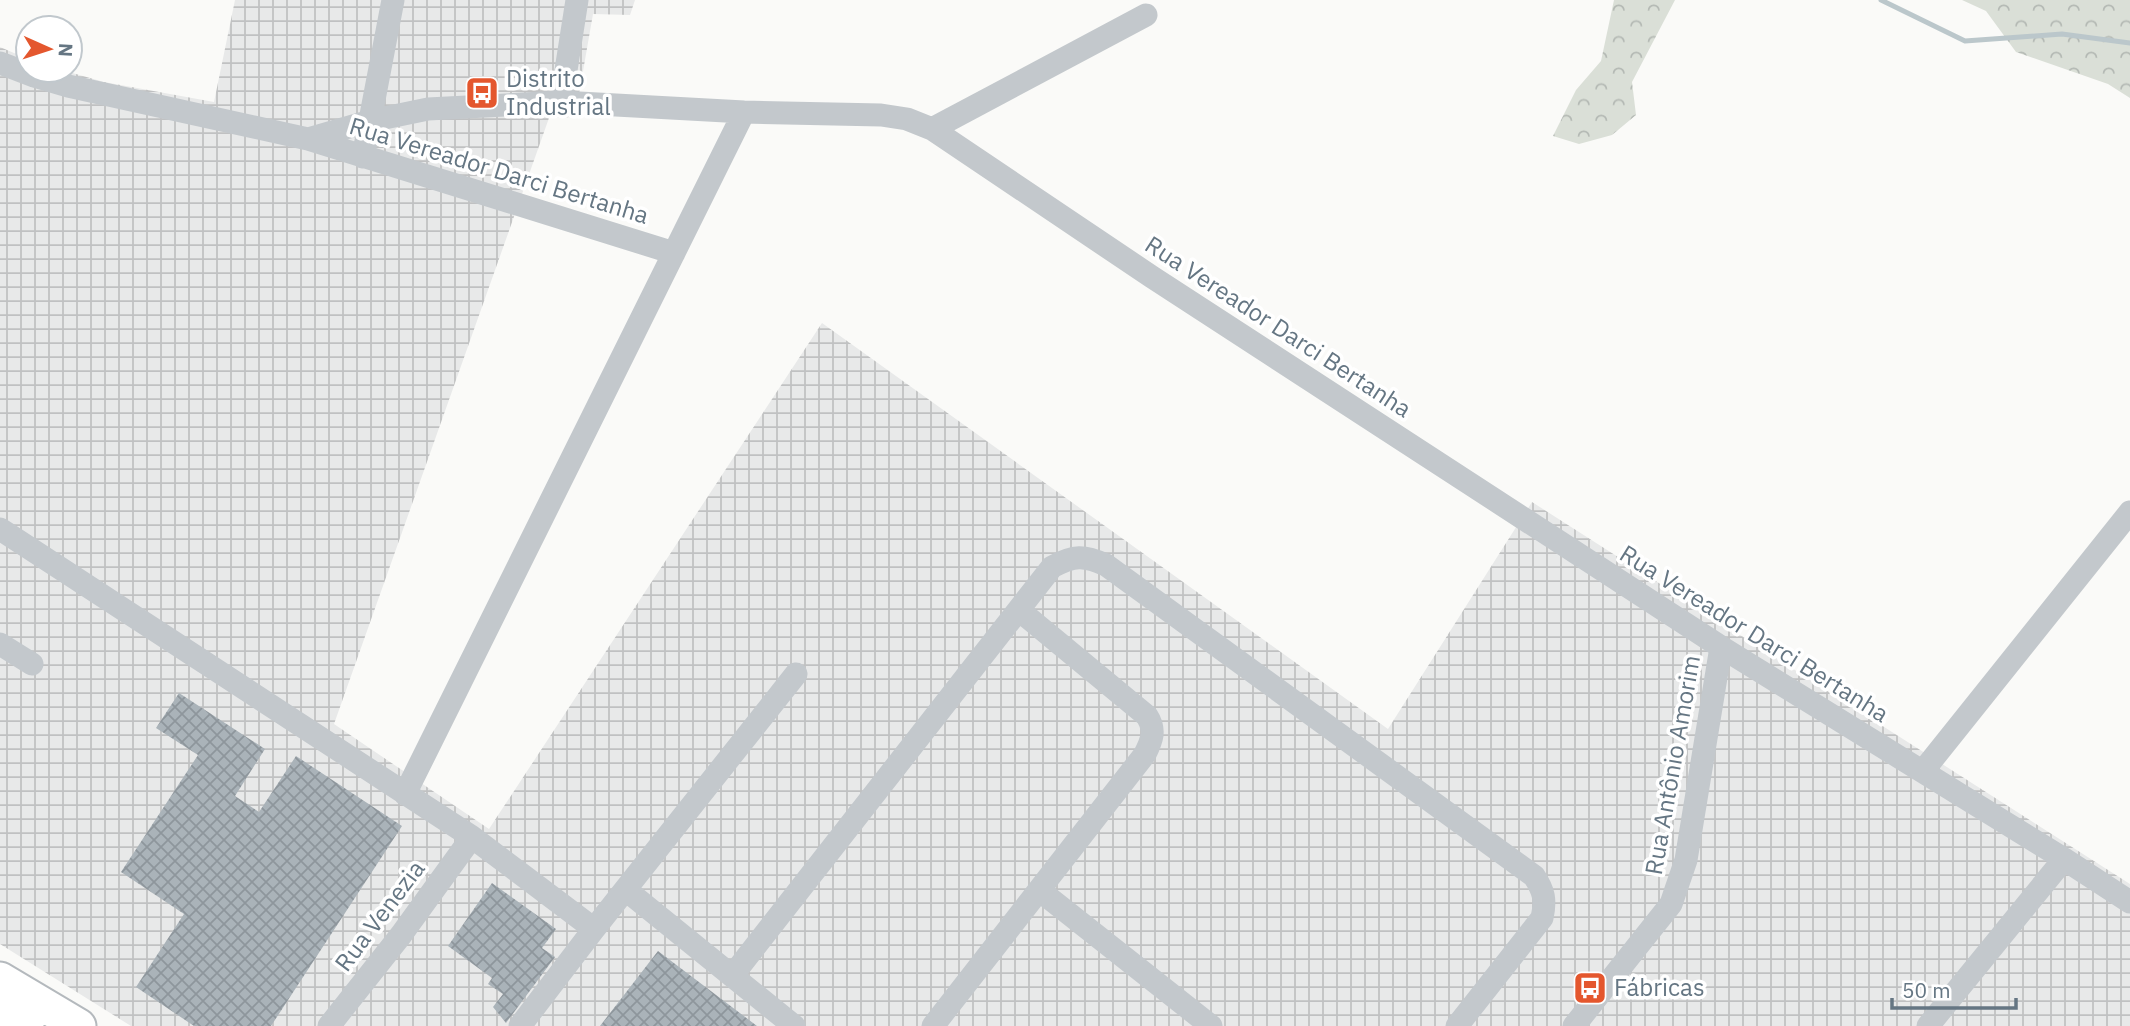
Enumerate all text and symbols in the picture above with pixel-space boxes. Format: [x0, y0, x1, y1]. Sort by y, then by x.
north arrow [14, 14, 84, 84]
text: N [54, 42, 78, 57]
place label: Distrito Industrial [506, 62, 611, 122]
bus stop icon: Distrito Industrial [463, 74, 501, 112]
street label: Rua Vereador Darci Bertanha [346, 109, 653, 231]
street label: Rua Vereador Darci Bertanha [1139, 228, 1418, 424]
street label: Rua Vereador Darci Bertanha [1614, 537, 1895, 729]
street label: Rua Antônio Amorim [1637, 652, 1707, 877]
street label: Rua Venezia [327, 853, 432, 977]
scale bar [1892, 967, 2016, 1011]
bus stop icon: Fábricas [1571, 969, 1609, 1007]
place label: Fábricas [1614, 971, 1705, 1003]
text: 50 m [1902, 976, 1951, 1004]

